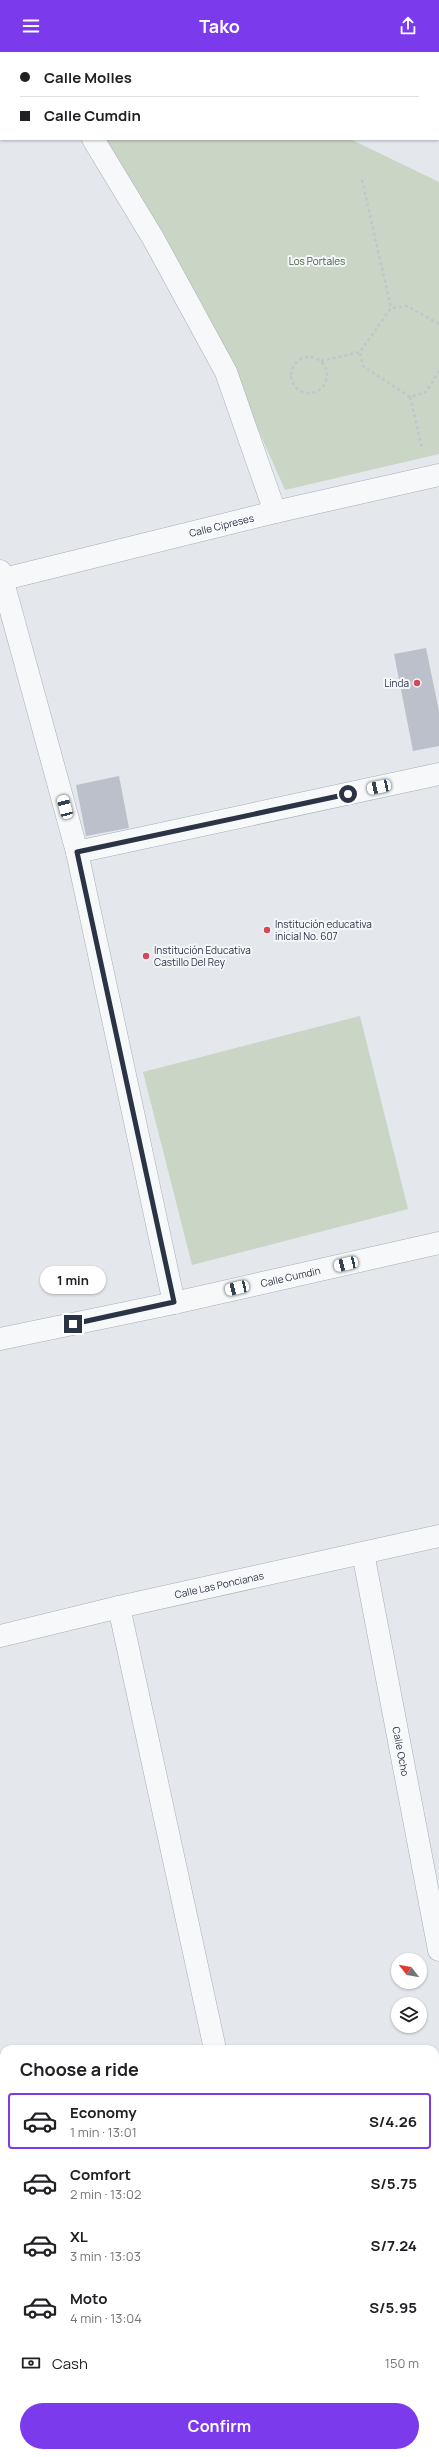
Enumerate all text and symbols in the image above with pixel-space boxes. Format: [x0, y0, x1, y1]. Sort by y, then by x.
text: Tako [199, 14, 240, 38]
icon: menu [20, 15, 42, 37]
icon: share [397, 15, 419, 37]
text: Calle Molles [44, 67, 132, 88]
text: Calle Cumdin [44, 105, 141, 126]
park label: Los Portales [289, 254, 345, 268]
street label: Calle Cipreses [188, 510, 255, 540]
place label: Linda [384, 676, 409, 690]
marker: Linda [412, 678, 422, 688]
car [366, 779, 392, 795]
route start [339, 785, 357, 803]
car [56, 794, 74, 820]
place label: Institución educativa inicial No. 607 [275, 917, 372, 943]
marker: Institución educativa inicial No. 607 [262, 925, 272, 935]
place label: Institución Educativa Castillo Del Rey [154, 943, 251, 969]
marker: Institución Educativa Castillo Del Rey [141, 951, 151, 961]
car [333, 1255, 359, 1273]
street label: Calle Cumdin [259, 1263, 322, 1290]
callout: 1 min [40, 1266, 106, 1294]
text: 1 min [57, 1271, 89, 1289]
car [224, 1279, 250, 1297]
route end [64, 1315, 82, 1333]
street label: Calle Las Poncianas [173, 1568, 265, 1602]
street label: Calle Ocho [389, 1726, 413, 1777]
north arrow [391, 1953, 427, 1989]
map controls [391, 1953, 427, 2033]
button: layers [391, 1997, 427, 2033]
text: Choose a ride [20, 2057, 139, 2081]
text: Economy [70, 2102, 137, 2123]
icon: car [22, 2103, 58, 2139]
text: S/4.26 [369, 2111, 417, 2132]
text: 1 min · 13:01 [70, 2123, 137, 2141]
text: Comfort [70, 2164, 131, 2185]
icon: car [22, 2165, 58, 2201]
text: S/5.75 [371, 2173, 417, 2194]
text: 2 min · 13:02 [70, 2185, 141, 2203]
text: XL [70, 2226, 88, 2247]
icon: car [22, 2227, 58, 2263]
text: S/7.24 [371, 2235, 417, 2256]
text: 3 min · 13:03 [70, 2247, 141, 2265]
text: Moto [70, 2288, 107, 2309]
icon: car [22, 2289, 58, 2325]
text: S/5.95 [369, 2297, 417, 2318]
text: 4 min · 13:04 [70, 2309, 142, 2327]
icon: cash [20, 2352, 42, 2374]
text: Cash [52, 2353, 88, 2374]
text: 150 m [385, 2354, 419, 2372]
button: Confirm [20, 2403, 419, 2449]

